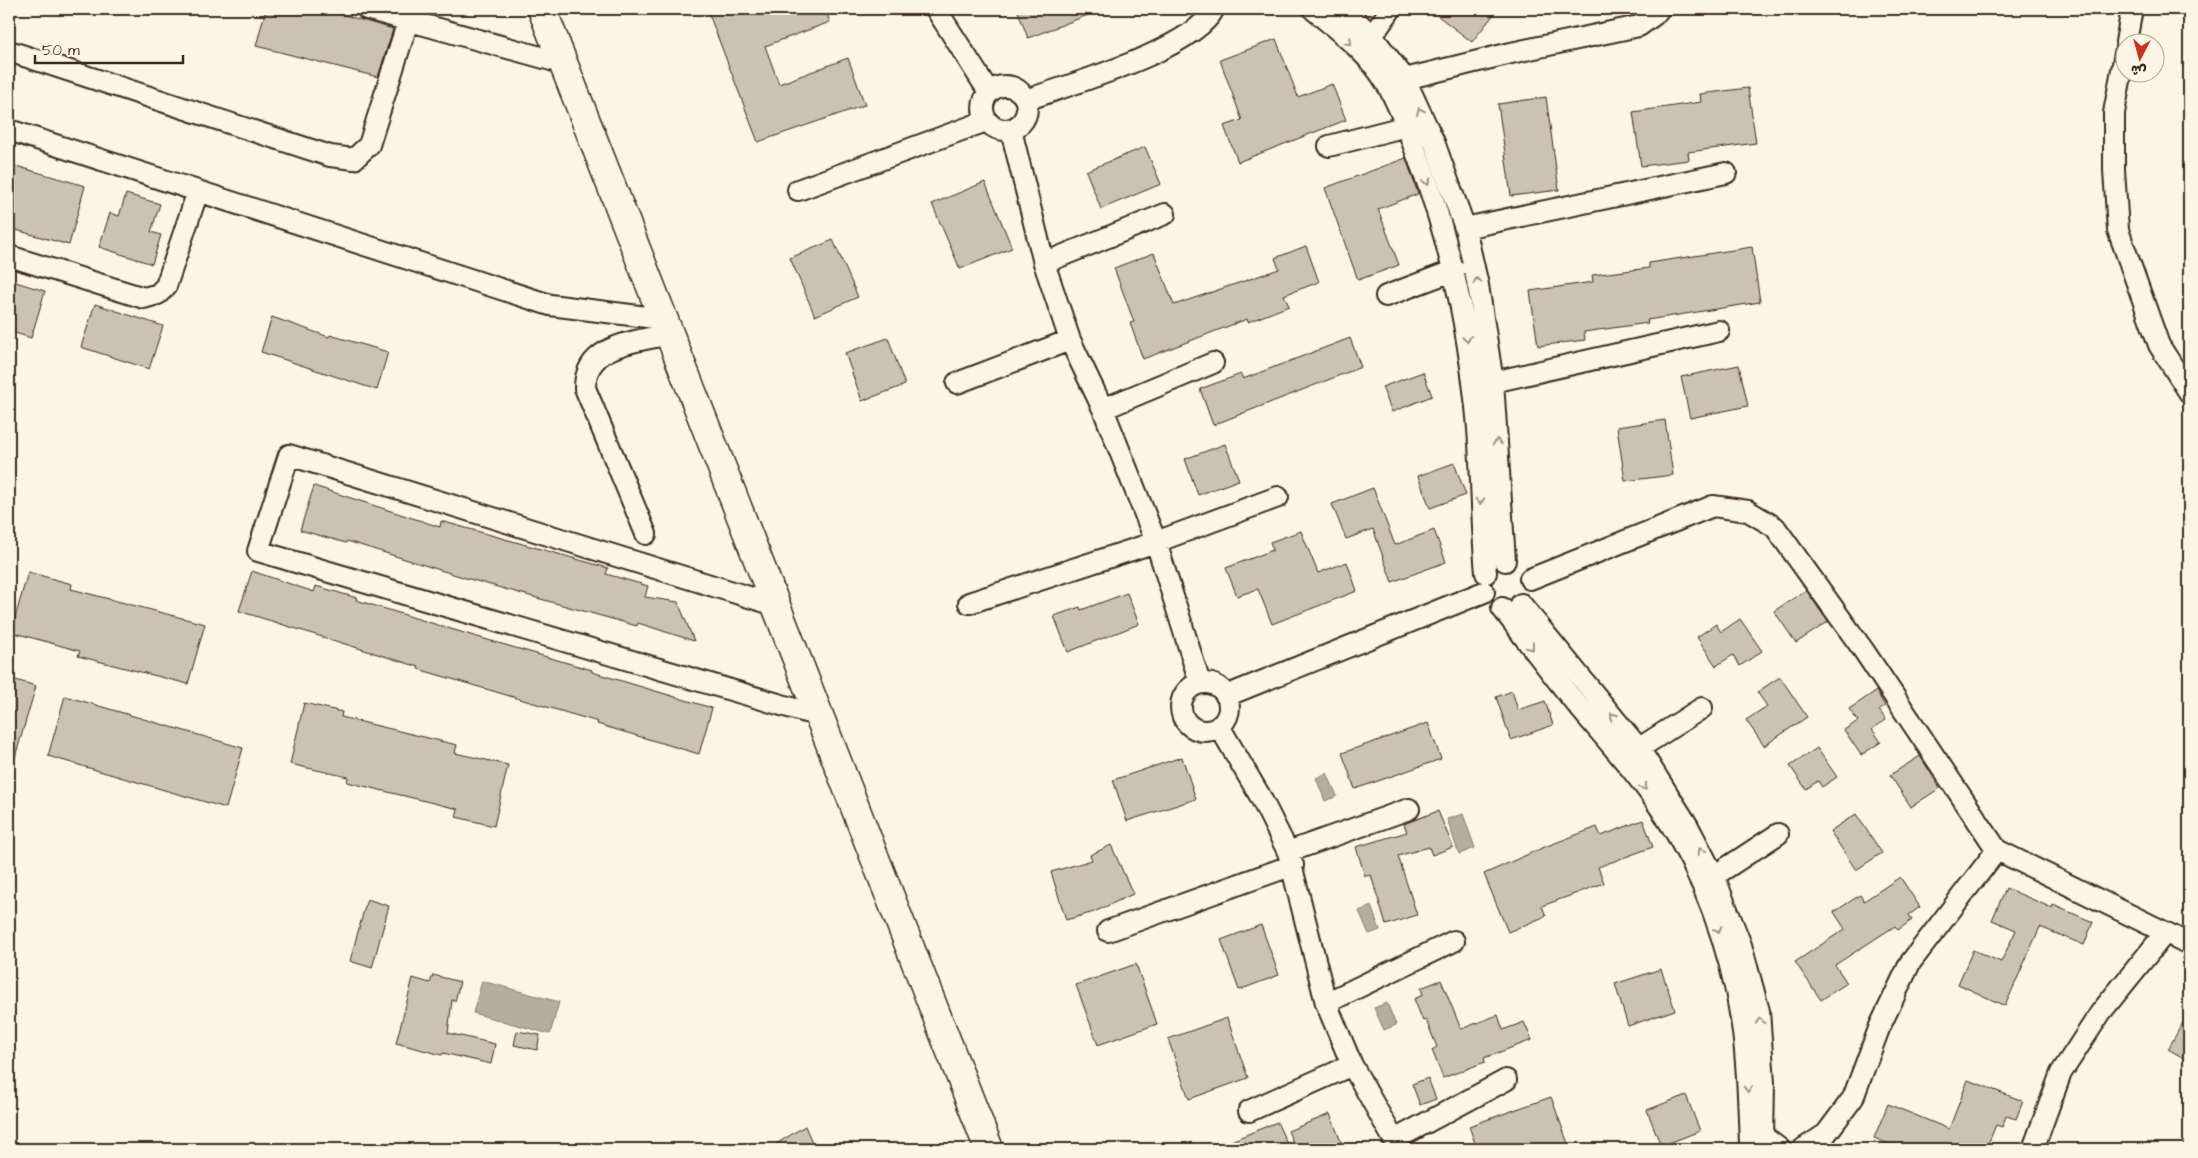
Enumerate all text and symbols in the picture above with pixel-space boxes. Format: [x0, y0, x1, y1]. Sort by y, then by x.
scale bar [35, 32, 182, 64]
north arrow [2116, 32, 2166, 82]
one-way arrow [1344, 36, 1353, 45]
text: 50 m [42, 40, 80, 61]
text: ش [2130, 59, 2147, 81]
one-way arrow [1416, 107, 1426, 116]
one-way arrow [1421, 177, 1431, 185]
one-way arrow [1472, 277, 1482, 286]
one-way arrow [1461, 335, 1472, 343]
one-way arrow [1491, 438, 1502, 446]
one-way arrow [1475, 497, 1485, 505]
one-way arrow [1526, 641, 1534, 650]
one-way arrow [1610, 713, 1618, 722]
one-way arrow [1638, 781, 1648, 790]
one-way arrow [1697, 848, 1707, 857]
one-way arrow [1712, 926, 1722, 934]
one-way arrow [1754, 1017, 1765, 1025]
one-way arrow [1743, 1086, 1753, 1094]

